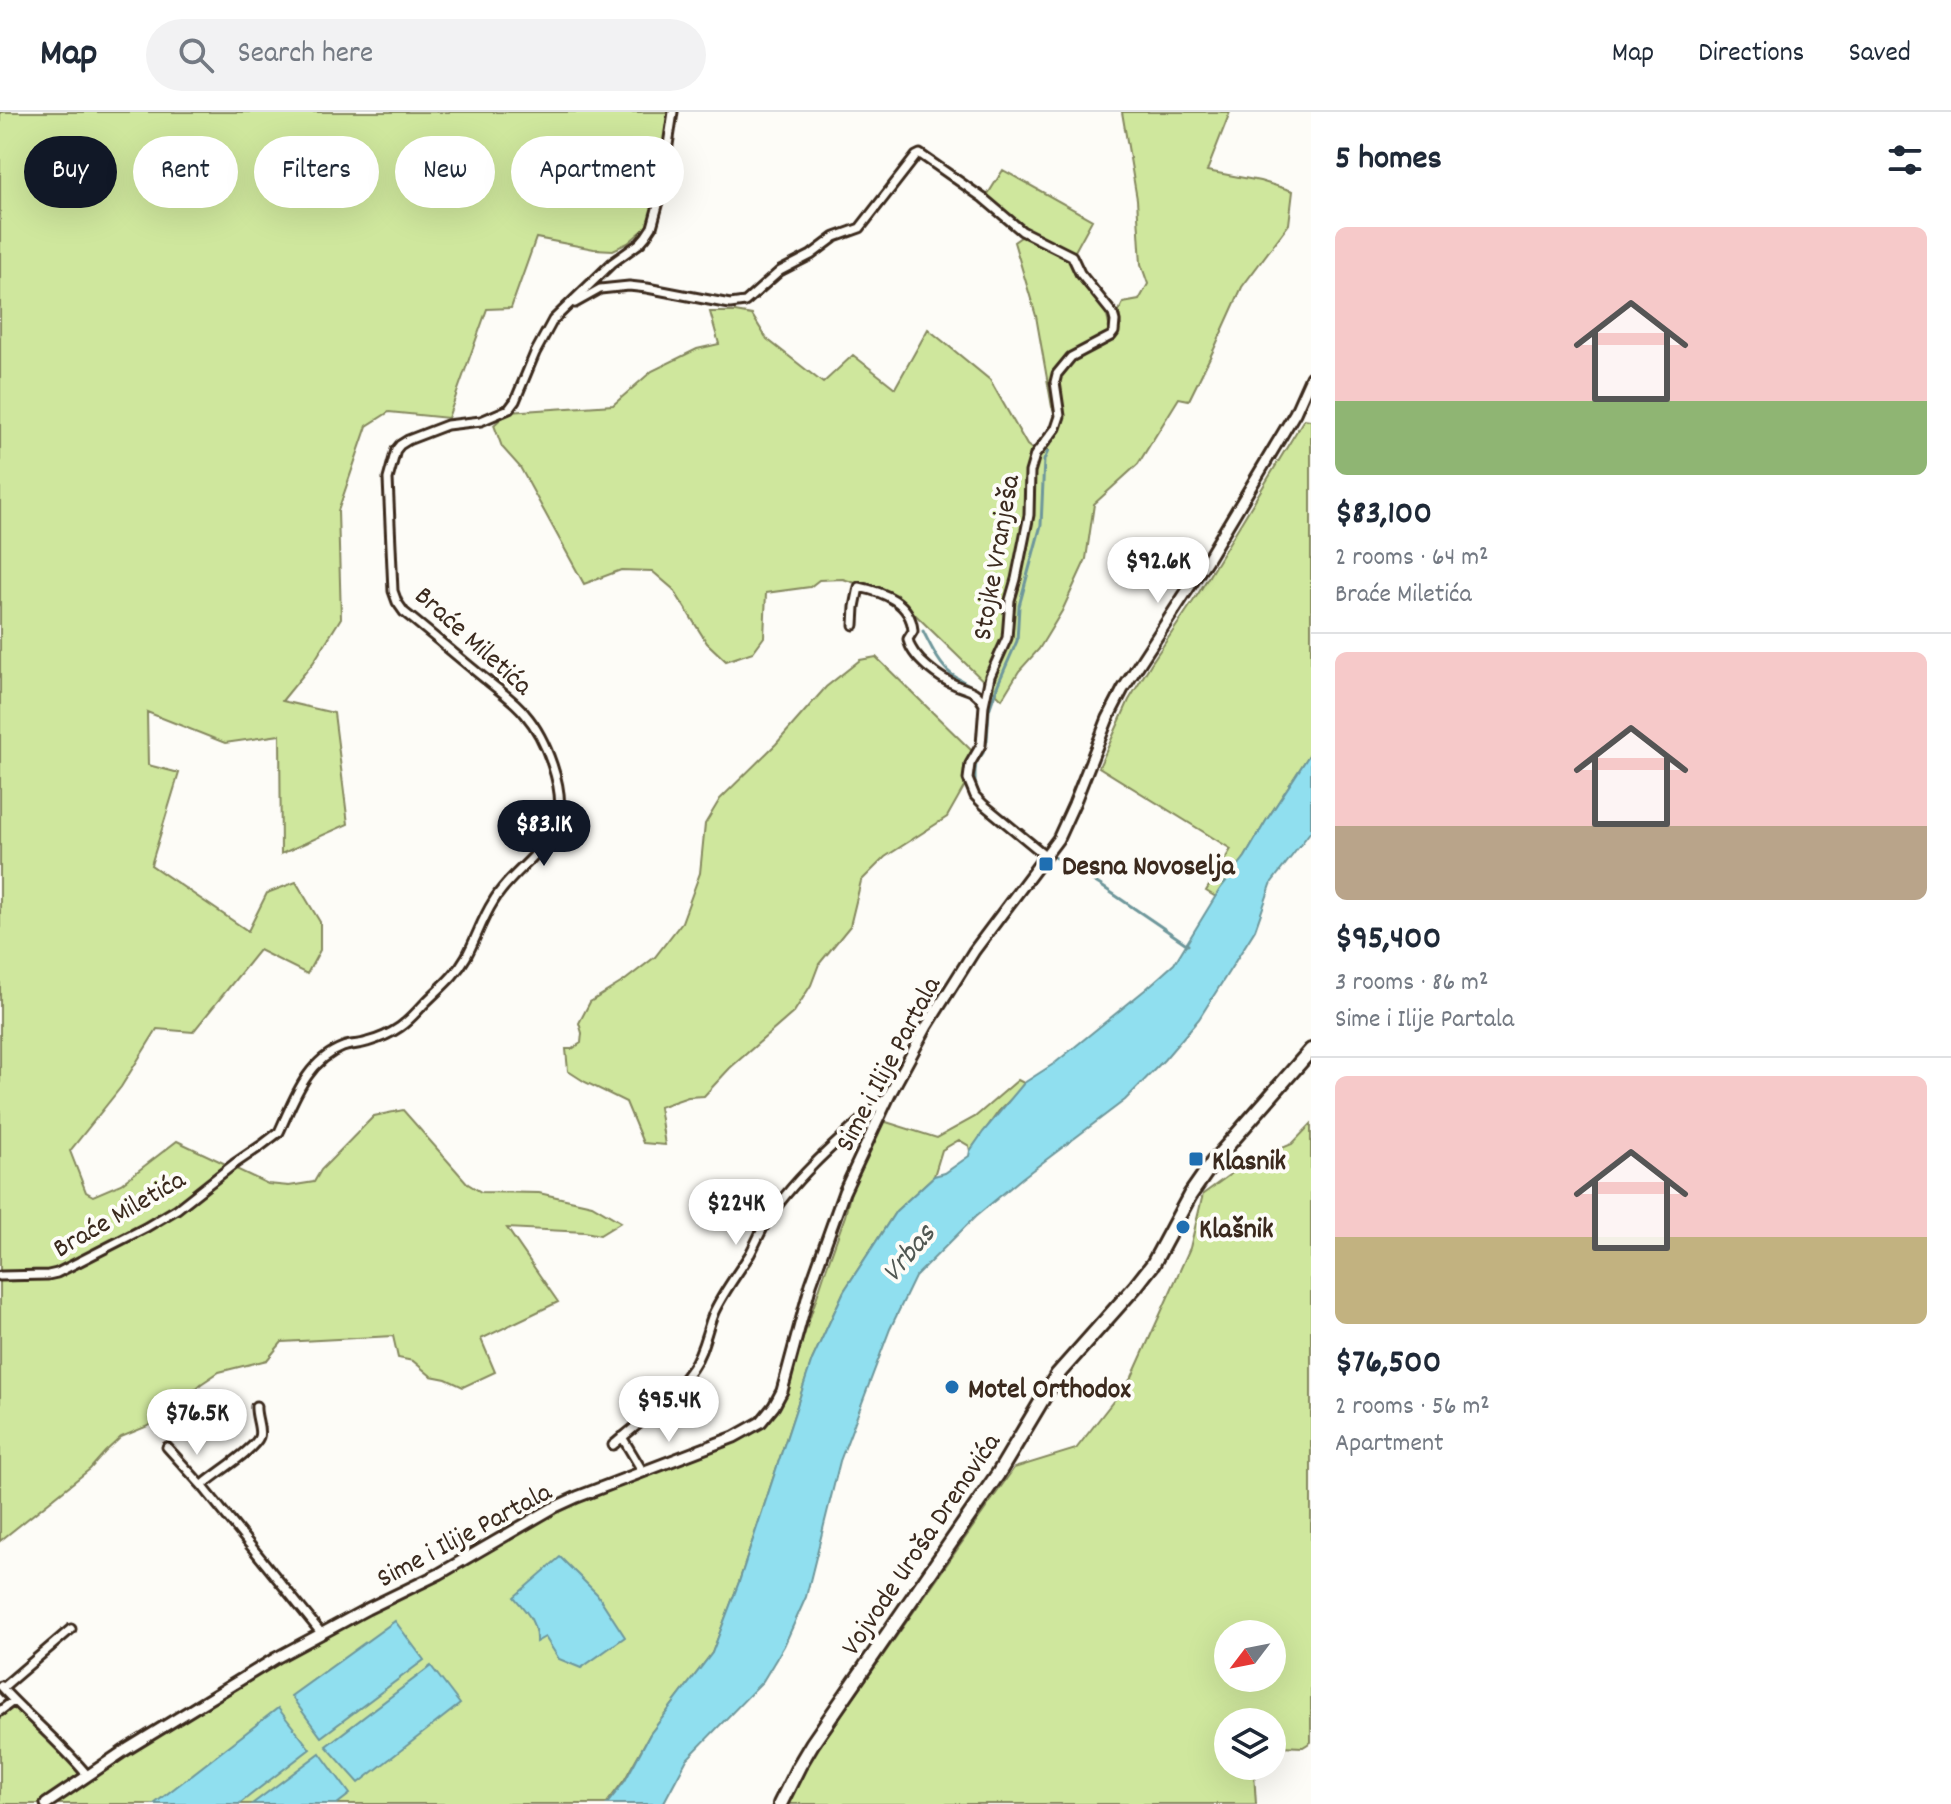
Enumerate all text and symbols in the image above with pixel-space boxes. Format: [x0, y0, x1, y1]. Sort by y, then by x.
search box [146, 19, 706, 91]
text: Map [40, 28, 98, 83]
icon: search [174, 33, 218, 77]
text: Search here [238, 34, 373, 77]
text: Map [1612, 35, 1654, 75]
text: Directions [1698, 35, 1804, 75]
text: Saved [1848, 35, 1911, 75]
chip: Buy [24, 136, 117, 208]
chip: Rent [133, 136, 238, 208]
chip: Filters [254, 136, 379, 208]
chip: New [395, 136, 495, 208]
chip: Apartment [511, 136, 684, 208]
text: 5 homes [1335, 136, 1442, 185]
icon: filters [1883, 138, 1927, 182]
icon: home [1559, 279, 1703, 423]
street label: Stojke Vranješa [965, 471, 1033, 644]
text: $83,100 [1335, 491, 1432, 540]
pin: $92.6K [1093, 537, 1223, 605]
text: 2 rooms · 64 m² [1335, 540, 1489, 577]
text: $92.6K [1125, 544, 1191, 581]
text: Braće Miletića [1335, 577, 1472, 614]
street label: Braće Miletića [404, 579, 540, 707]
icon: home [1559, 704, 1703, 848]
pin: $83.1K [479, 800, 609, 868]
text: $83.1K [515, 807, 573, 844]
place label: Desna Novoselja [1062, 849, 1236, 889]
marker: Desna Novoselja [1037, 855, 1055, 873]
text: $95,400 [1335, 916, 1441, 965]
text: 3 rooms · 86 m² [1335, 965, 1488, 1002]
street label: Sime i Ilije Partala [827, 970, 954, 1160]
text: Sime i Ilije Partala [1335, 1002, 1514, 1039]
icon: home [1559, 1128, 1703, 1272]
place label: Klasnik [1212, 1144, 1286, 1184]
marker: Klasnik [1187, 1150, 1205, 1168]
street label: Braće Miletića [47, 1162, 195, 1270]
pin: $224K [680, 1179, 792, 1247]
text: $224K [707, 1186, 765, 1223]
place label: Klašnik [1199, 1212, 1273, 1252]
water label: Vrbas [873, 1215, 949, 1294]
marker: Klašnik [1174, 1218, 1192, 1236]
text: $76,500 [1335, 1340, 1441, 1389]
place label: Motel Orthodox [968, 1372, 1131, 1412]
pin: $95.4K [604, 1376, 734, 1444]
marker: Motel Orthodox [943, 1378, 961, 1396]
text: $95.4K [637, 1383, 701, 1420]
pin: $76.5K [132, 1389, 262, 1457]
text: 2 rooms · 56 m² [1335, 1389, 1490, 1426]
text: $76.5K [165, 1396, 229, 1433]
street label: Vojvode Uroša Drenovića [834, 1426, 1013, 1665]
text: Apartment [1335, 1426, 1444, 1463]
street label: Sime i Ilije Partala [371, 1474, 561, 1600]
north arrow [1214, 1620, 1286, 1692]
map controls [1214, 1620, 1286, 1780]
button: layers [1214, 1708, 1286, 1780]

